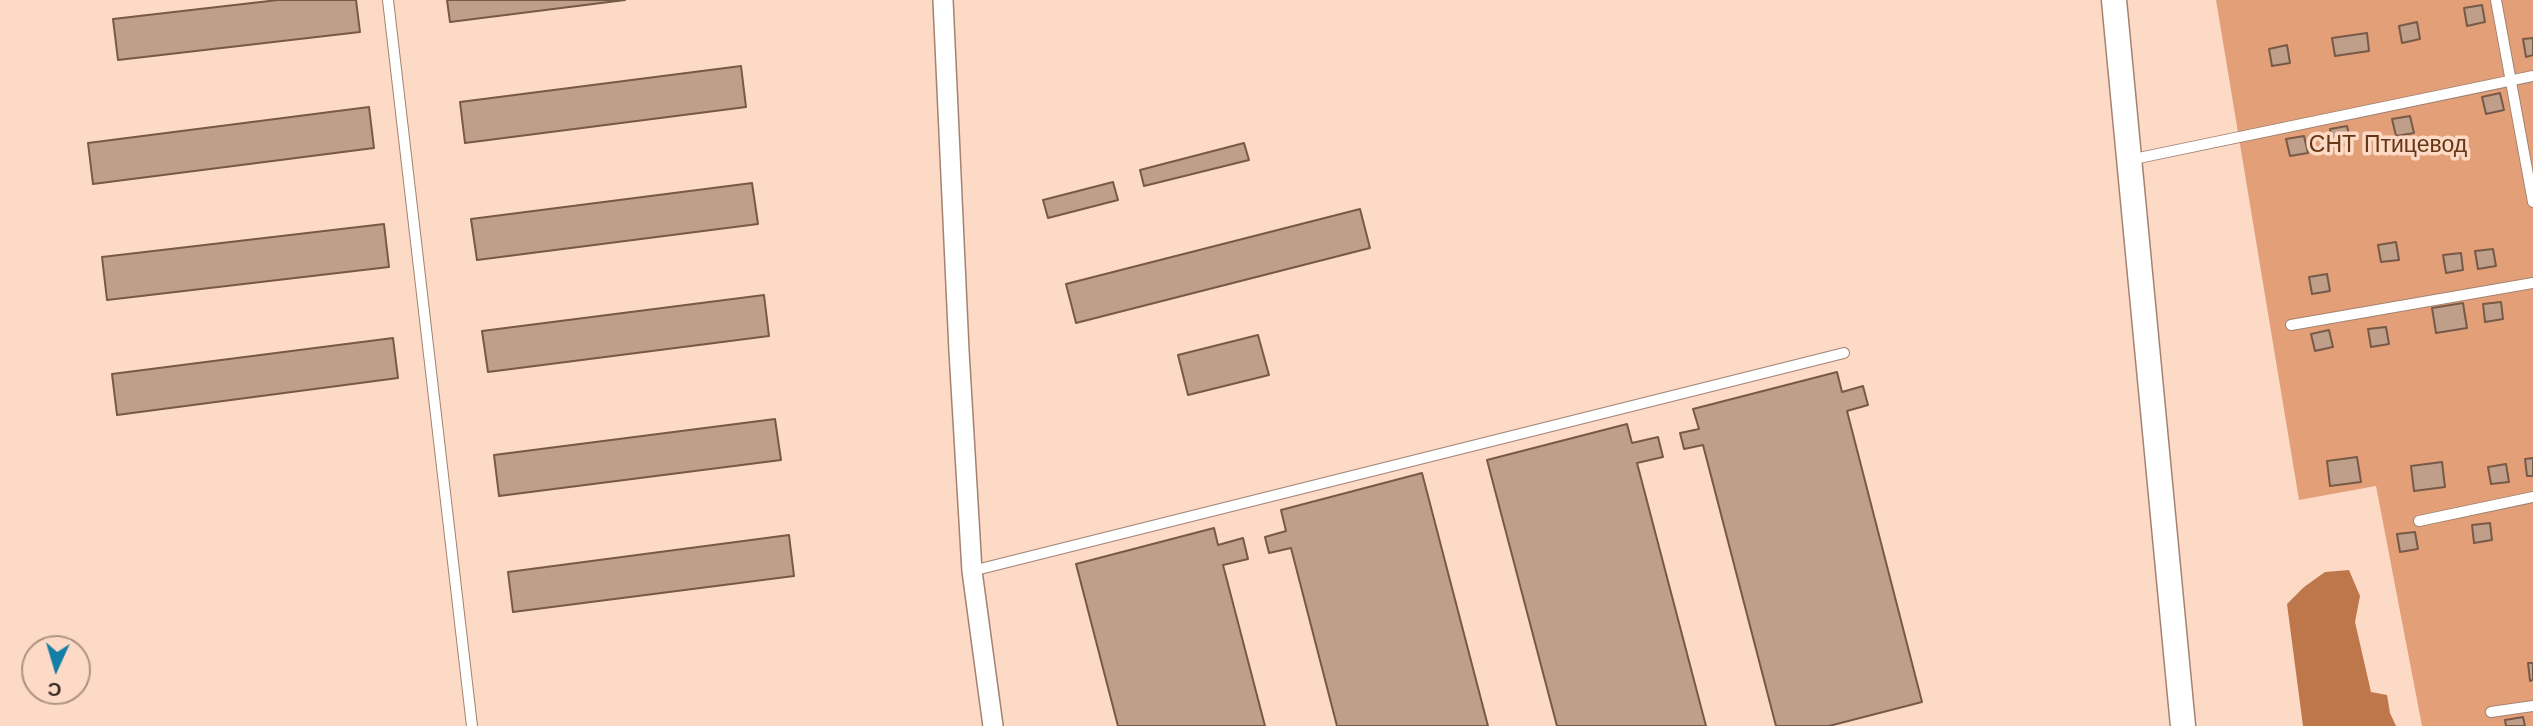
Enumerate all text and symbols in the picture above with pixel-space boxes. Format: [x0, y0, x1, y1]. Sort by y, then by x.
park label: СНТ Птицевод [2309, 131, 2467, 159]
north arrow [21, 635, 91, 705]
text: С [47, 678, 62, 701]

